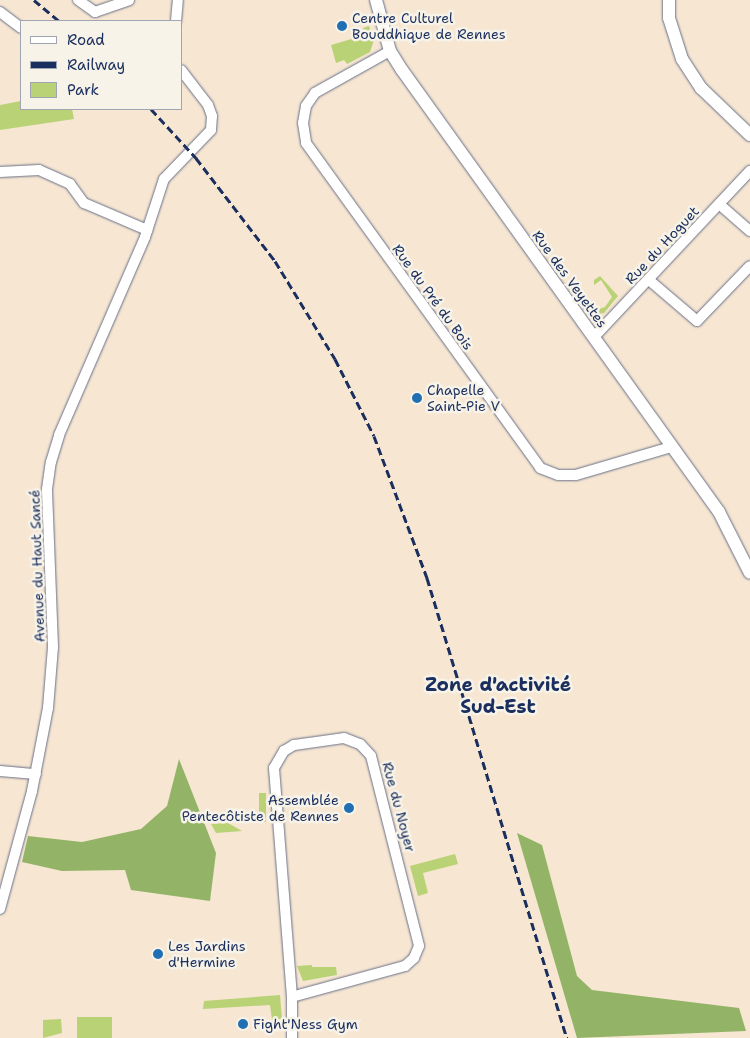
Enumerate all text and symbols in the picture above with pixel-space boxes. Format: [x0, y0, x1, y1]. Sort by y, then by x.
place label: Centre Culturel Bouddhique de Rennes [352, 10, 506, 42]
legend [20, 20, 182, 110]
marker: Centre Culturel Bouddhique de Rennes [336, 20, 348, 32]
text: Road [67, 30, 105, 50]
text: Railway [67, 55, 125, 75]
text: Park [67, 80, 99, 100]
street label: Rue du Hoguet [622, 203, 702, 287]
street label: Rue des Veyettes [529, 227, 611, 331]
street label: Rue du Pré du Bois [389, 241, 477, 353]
place label: Chapelle Saint-Pie V [427, 382, 500, 414]
marker: Chapelle Saint-Pie V [411, 392, 423, 404]
street label: Avenue du Haut Sancé [26, 489, 48, 643]
district label: Zone d'activité Sud-Est [425, 674, 571, 718]
street label: Rue du Noyer [379, 760, 419, 854]
place label: Assemblée Pentecôtiste de Rennes [182, 792, 339, 824]
marker: Assemblée Pentecôtiste de Rennes [343, 802, 355, 814]
place label: Les Jardins d'Hermine [168, 938, 246, 970]
marker: Les Jardins d'Hermine [152, 948, 164, 960]
place label: Fight'Ness Gym [253, 1016, 358, 1032]
marker: Fight'Ness Gym [237, 1018, 249, 1030]

